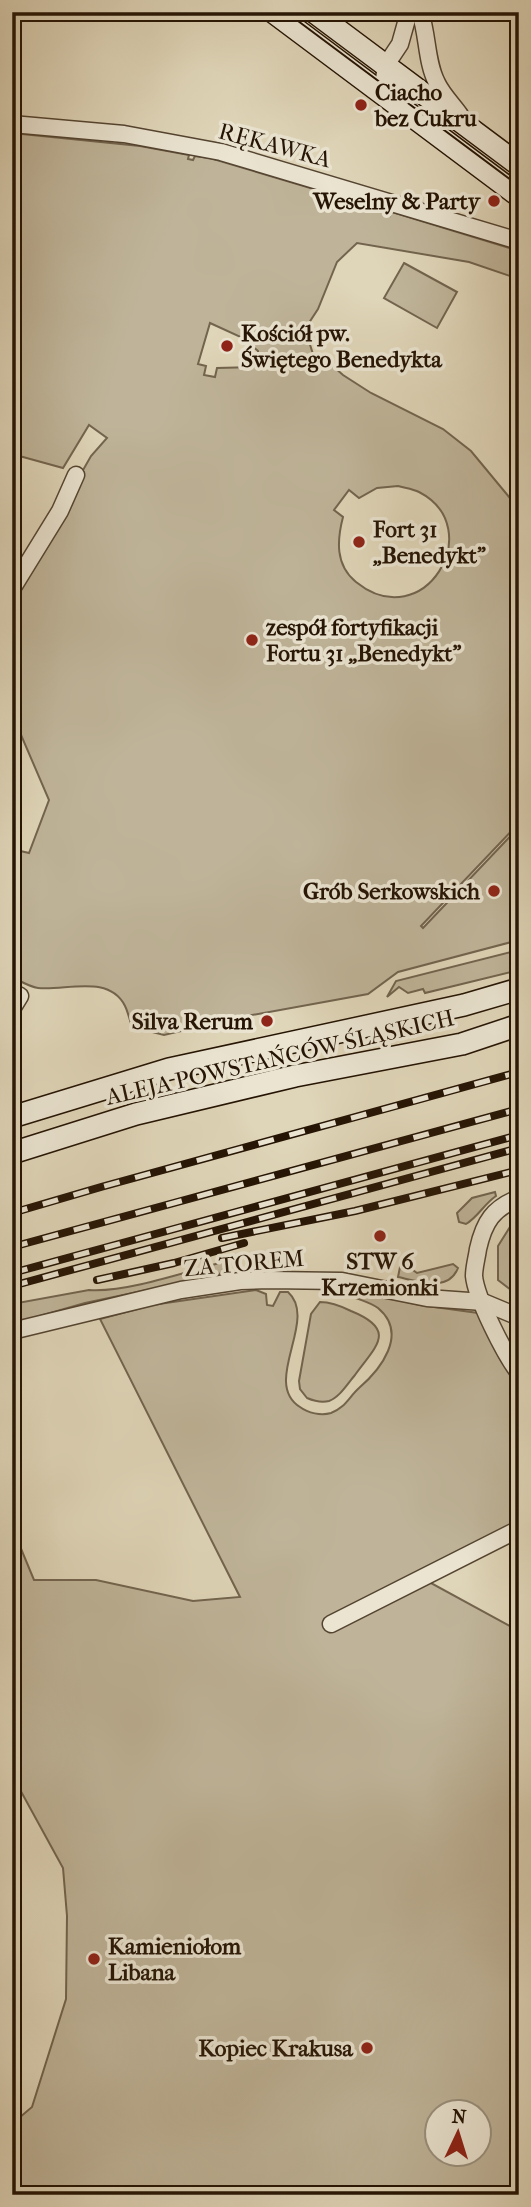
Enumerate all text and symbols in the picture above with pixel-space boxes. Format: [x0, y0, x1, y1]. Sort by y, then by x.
place label: Ciacho bez Cukru [374, 79, 478, 132]
marker: Ciacho bez Cukru [353, 97, 369, 113]
street label: RĘKAWKA [216, 118, 335, 174]
place label: Weselny & Party [312, 188, 482, 215]
marker: Weselny & Party [486, 193, 502, 209]
place label: Kościół pw. Świętego Benedykta [241, 320, 443, 374]
marker: Kościół pw. Świętego Benedykta [219, 338, 235, 354]
place label: Fort 31 „Benedykt” [372, 516, 486, 569]
marker: Fort 31 „Benedykt” [351, 534, 367, 550]
place label: zespół fortyfikacji Fortu 31 „Benedykt” [265, 614, 461, 667]
marker: zespół fortyfikacji Fortu 31 „Benedykt” [244, 632, 260, 648]
place label: Grób Serkowskich [303, 878, 481, 905]
marker: Grób Serkowskich [486, 883, 502, 899]
street label: ALEJA POWSTAŃCÓW ŚLĄSKICH [102, 1003, 457, 1111]
place label: Silva Rerum [132, 1008, 254, 1035]
marker: Silva Rerum [259, 1013, 275, 1029]
marker: STW 6 Krzemionki [372, 1228, 388, 1244]
street label: ZA TOREM [183, 1245, 305, 1282]
place label: STW 6 Krzemionki [321, 1248, 439, 1301]
place label: Kamieniołom Libana [108, 1933, 242, 1986]
marker: Kamieniołom Libana [86, 1951, 102, 1967]
place label: Kopiec Krakusa [198, 2035, 354, 2062]
marker: Kopiec Krakusa [359, 2040, 375, 2056]
north arrow [422, 2098, 492, 2168]
text: N [451, 2106, 468, 2129]

